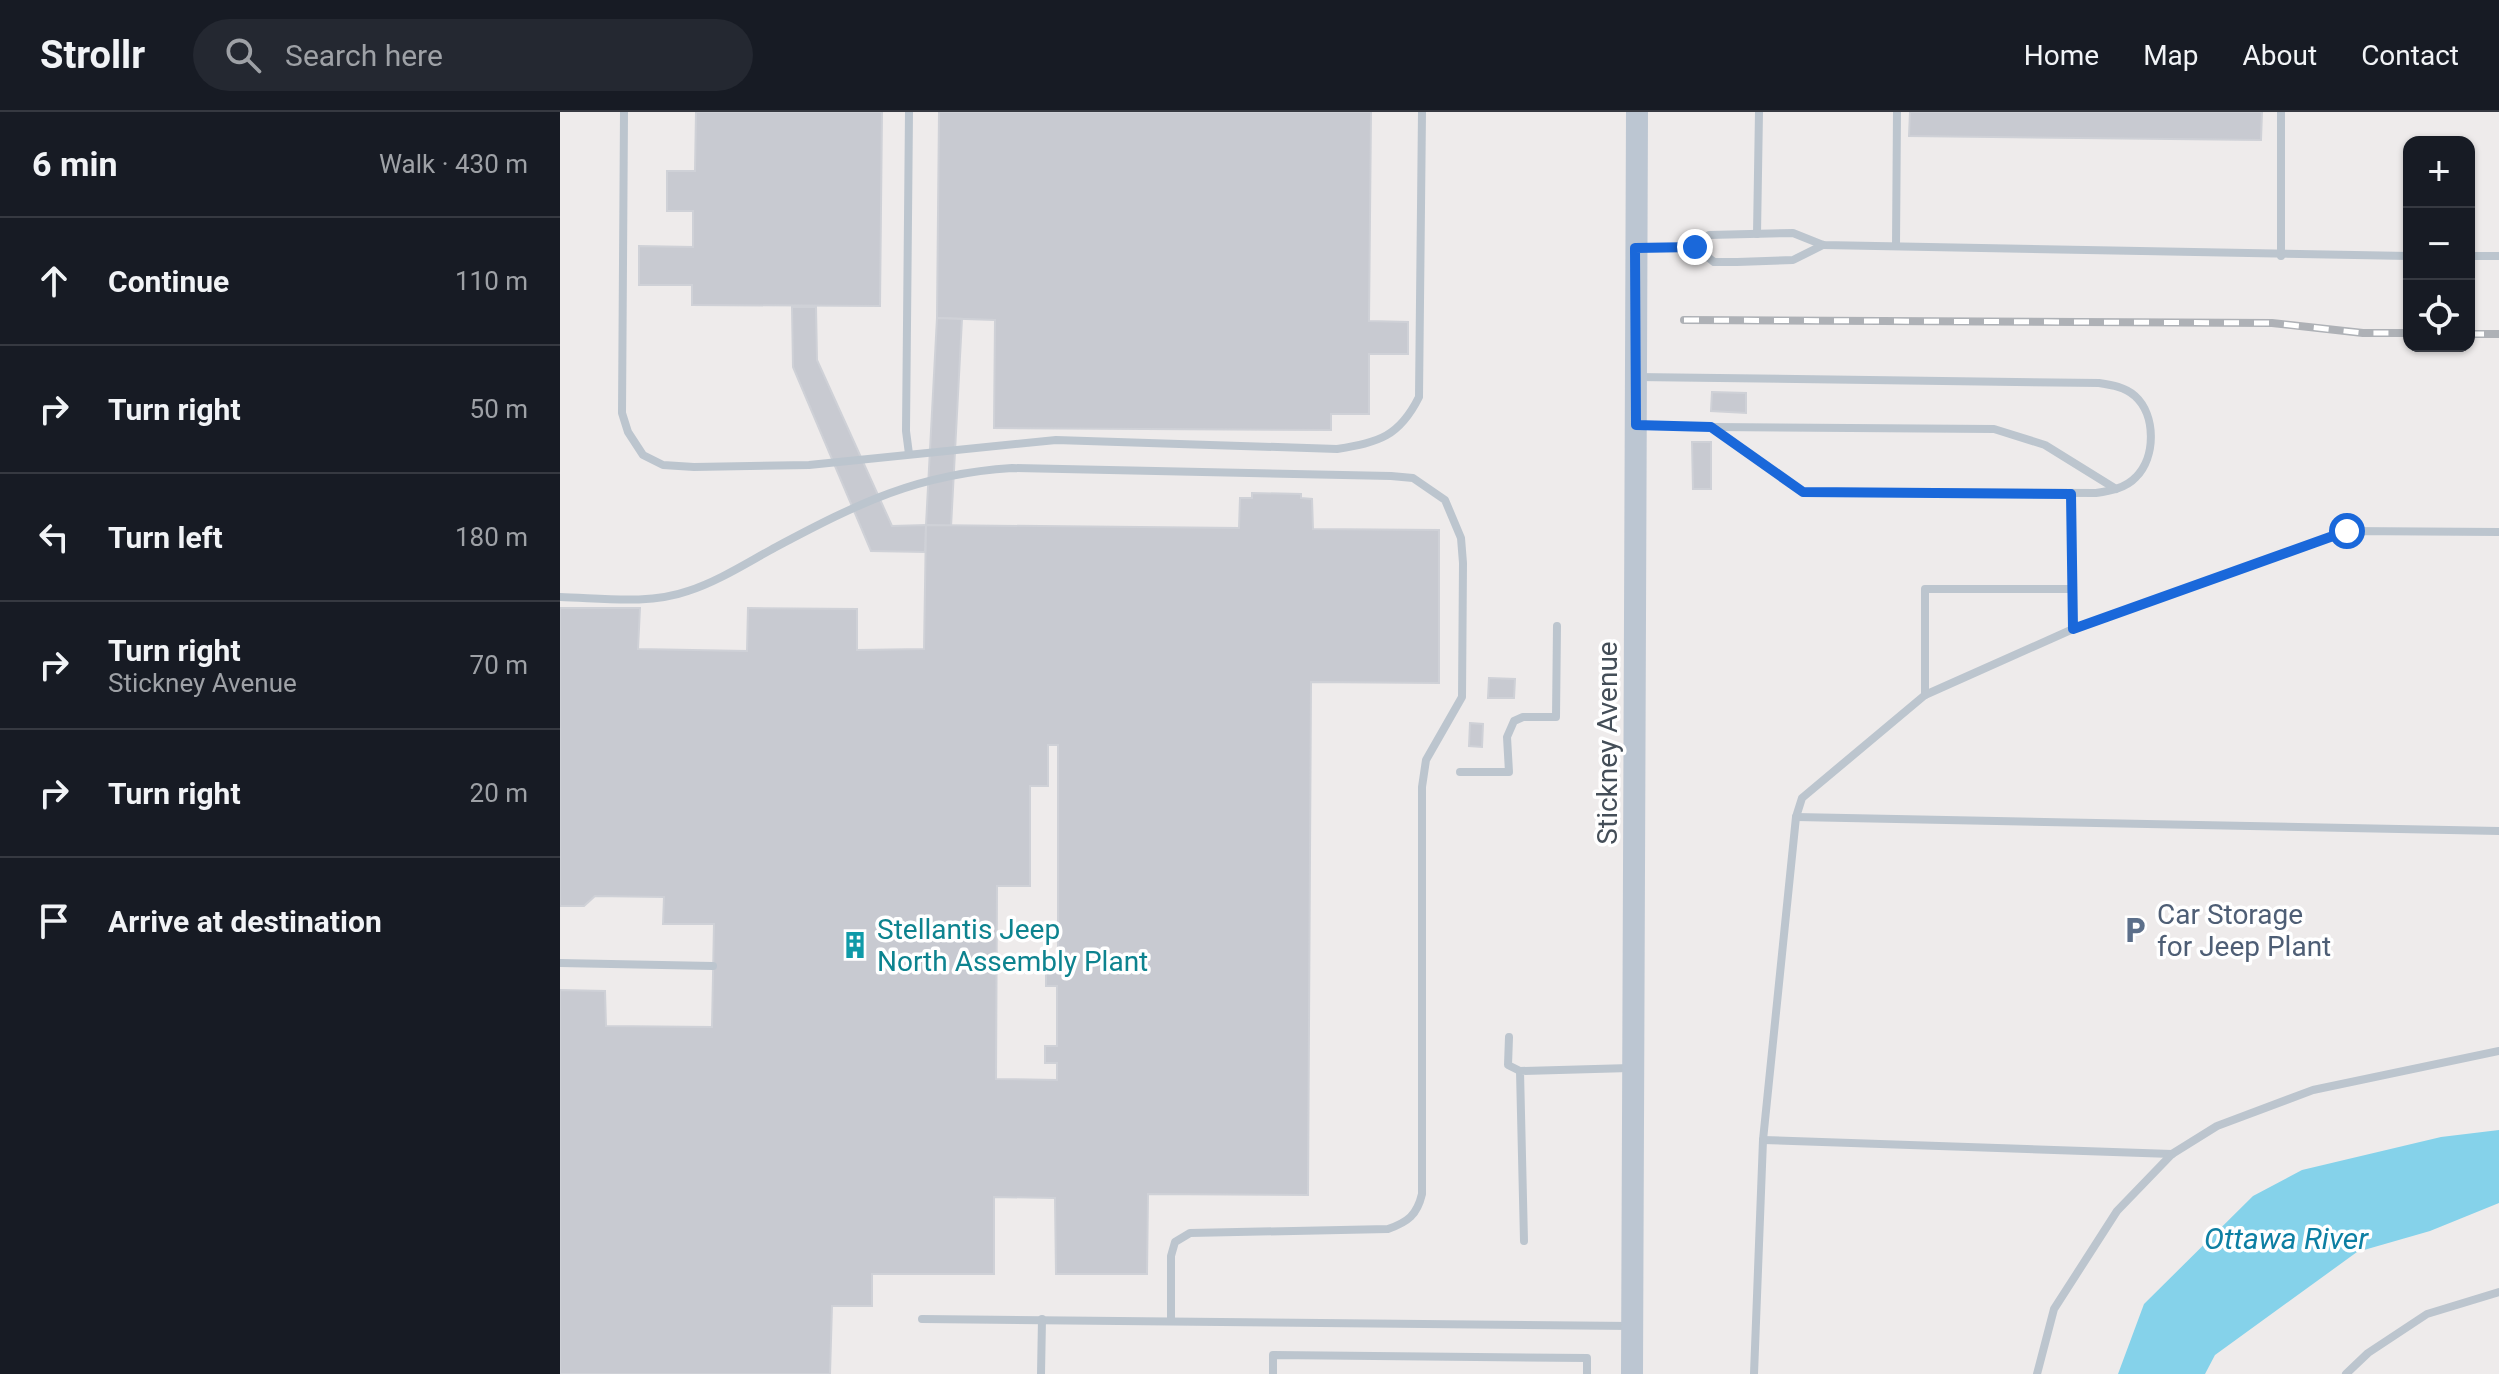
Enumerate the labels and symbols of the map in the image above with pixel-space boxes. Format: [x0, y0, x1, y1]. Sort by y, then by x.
route end [1677, 229, 1713, 265]
route start [2329, 513, 2365, 549]
street label: Stickney Avenue [1591, 641, 1624, 845]
place label: Car Storage for Jeep Plant [2157, 898, 2331, 963]
place label: Stellantis Jeep North Assembly Plant [877, 913, 1148, 978]
parking icon: Car Storage for Jeep Plant [2120, 915, 2150, 945]
building icon: Stellantis Jeep North Assembly Plant [840, 930, 870, 960]
water label: Ottawa River [2204, 1221, 2369, 1256]

